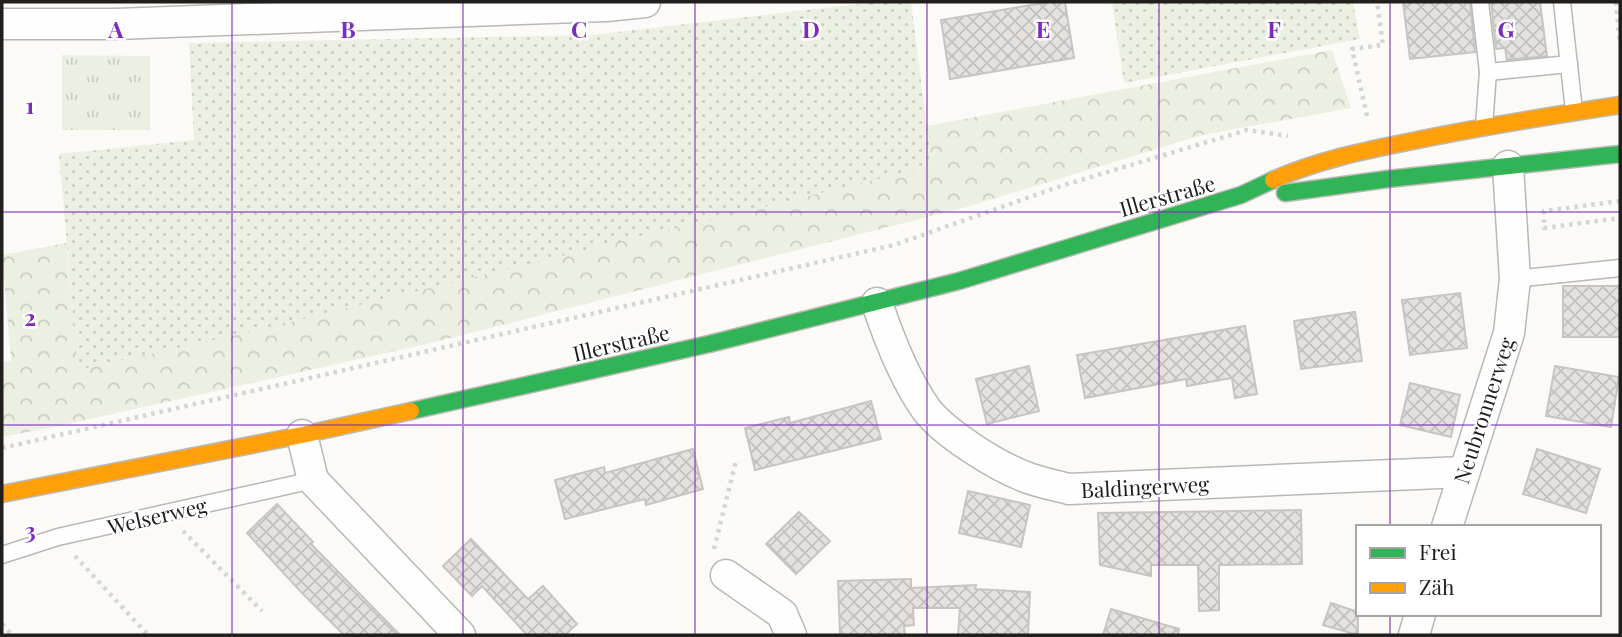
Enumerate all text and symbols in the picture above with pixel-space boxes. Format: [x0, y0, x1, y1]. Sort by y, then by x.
text: A [107, 13, 124, 44]
text: B [340, 13, 356, 44]
text: C [571, 13, 587, 44]
text: D [802, 13, 820, 44]
text: E [1036, 13, 1050, 44]
text: F [1267, 13, 1281, 44]
text: G [1498, 13, 1515, 44]
text: 1 [26, 89, 35, 120]
street label: Illerstraße [1116, 168, 1218, 222]
text: 2 [24, 301, 36, 332]
street label: Illerstraße [570, 317, 672, 367]
street label: Neubronnerweg [1446, 333, 1520, 487]
street label: Baldingerweg [1080, 469, 1210, 503]
street label: Welserweg [104, 490, 209, 540]
text: 3 [24, 514, 36, 545]
legend [1356, 525, 1601, 616]
text: Frei [1419, 537, 1457, 565]
text: Zäh [1419, 572, 1455, 600]

